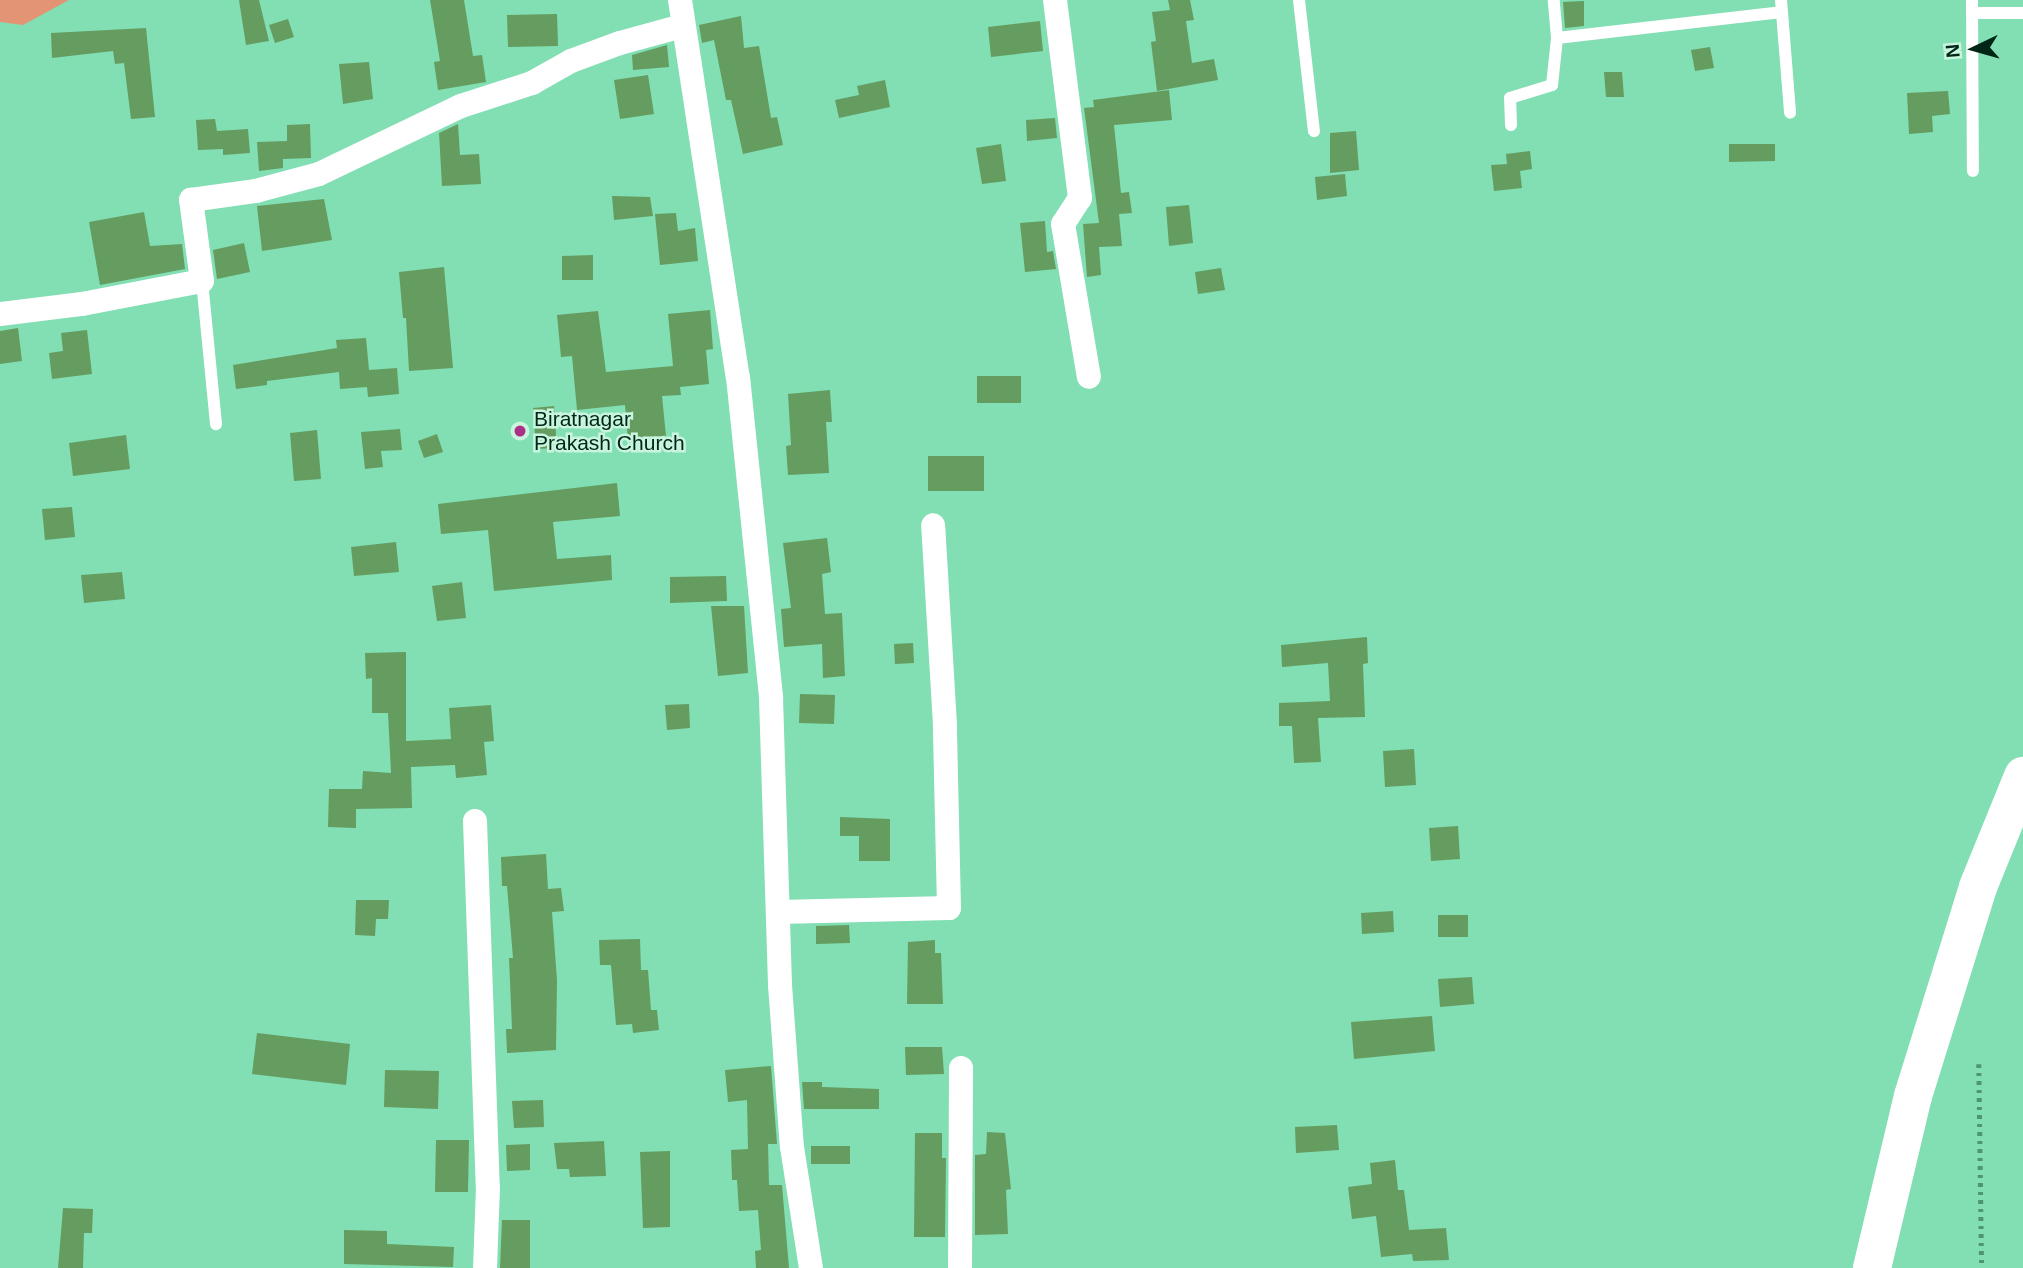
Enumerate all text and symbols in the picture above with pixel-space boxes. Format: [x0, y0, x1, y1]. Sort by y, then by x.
north arrow [1939, 14, 2009, 84]
text: N [1942, 43, 1964, 59]
place label: Biratnagar Prakash Church [534, 406, 685, 456]
marker: Biratnagar Prakash Church [512, 423, 528, 439]

